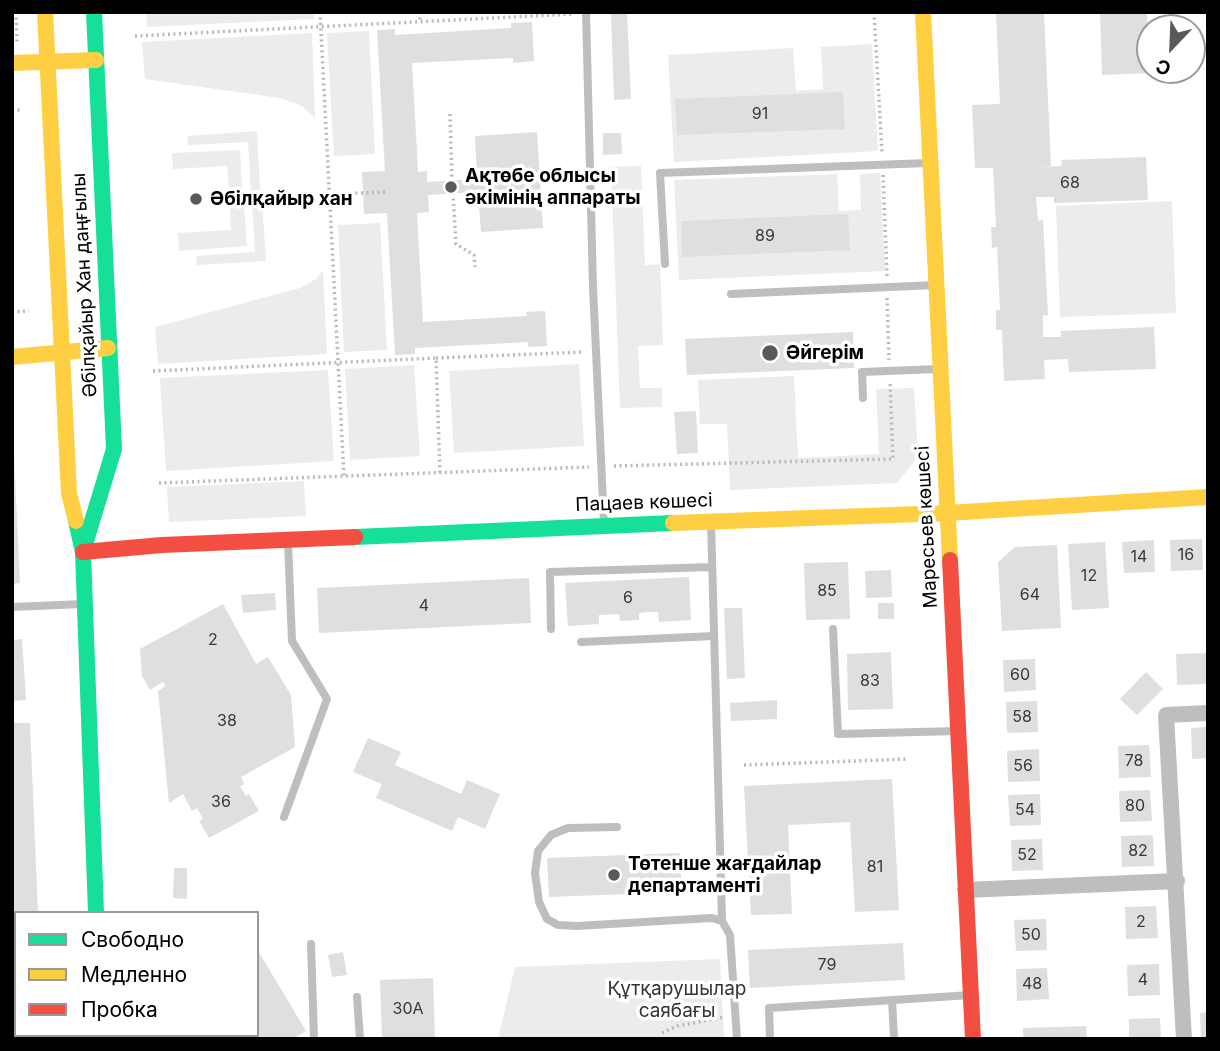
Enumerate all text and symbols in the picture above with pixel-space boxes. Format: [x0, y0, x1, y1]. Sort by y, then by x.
north arrow [1136, 14, 1206, 84]
text: С [1152, 54, 1174, 80]
house number: 91 [752, 104, 768, 124]
place label: Ақтөбе облысы әкімінің аппараты [465, 165, 641, 209]
street label: Әбілқайыр Хан даңғылы [68, 172, 102, 398]
house number: 68 [1060, 173, 1080, 193]
marker: Ақтөбе облысы әкімінің аппараты [443, 179, 459, 195]
place label: Әбілқайыр хан [210, 188, 353, 210]
marker: Әбілқайыр хан [188, 191, 204, 207]
house number: 89 [755, 226, 775, 246]
place label: Әйгерім [786, 342, 864, 364]
marker: Әйгерім [760, 343, 780, 363]
street label: Маресьев көшесі [911, 445, 943, 609]
street label: Пацаев көшесі [575, 489, 713, 517]
house number: 16 [1178, 545, 1194, 565]
house number: 14 [1131, 547, 1147, 567]
house number: 12 [1081, 566, 1097, 586]
house number: 85 [817, 581, 837, 601]
house number: 64 [1020, 585, 1040, 605]
house number: 6 [623, 588, 633, 608]
house number: 4 [419, 596, 429, 616]
house number: 2 [208, 630, 218, 650]
house number: 60 [1010, 665, 1030, 685]
house number: 83 [860, 671, 880, 691]
house number: 58 [1012, 707, 1032, 727]
house number: 38 [217, 711, 237, 731]
house number: 78 [1125, 751, 1143, 771]
house number: 56 [1013, 756, 1033, 776]
house number: 36 [211, 792, 231, 812]
house number: 80 [1125, 796, 1145, 816]
house number: 54 [1015, 800, 1035, 820]
house number: 82 [1128, 841, 1148, 861]
house number: 52 [1017, 845, 1037, 865]
place label: Төтенше жағдайлар департаменті [628, 853, 821, 897]
house number: 81 [867, 857, 883, 877]
marker: Төтенше жағдайлар департаменті [606, 867, 622, 883]
legend [14, 911, 259, 1037]
house number: 2 [1136, 912, 1146, 932]
house number: 50 [1021, 925, 1041, 945]
text: Свободно [81, 927, 184, 952]
house number: 79 [818, 955, 836, 975]
text: Медленно [81, 962, 187, 987]
house number: 4 [1138, 970, 1148, 990]
house number: 48 [1022, 974, 1042, 994]
park label: Құтқарушылар саябағы [608, 978, 746, 1022]
text: Пробка [81, 997, 158, 1022]
house number: 30А [392, 999, 424, 1019]

